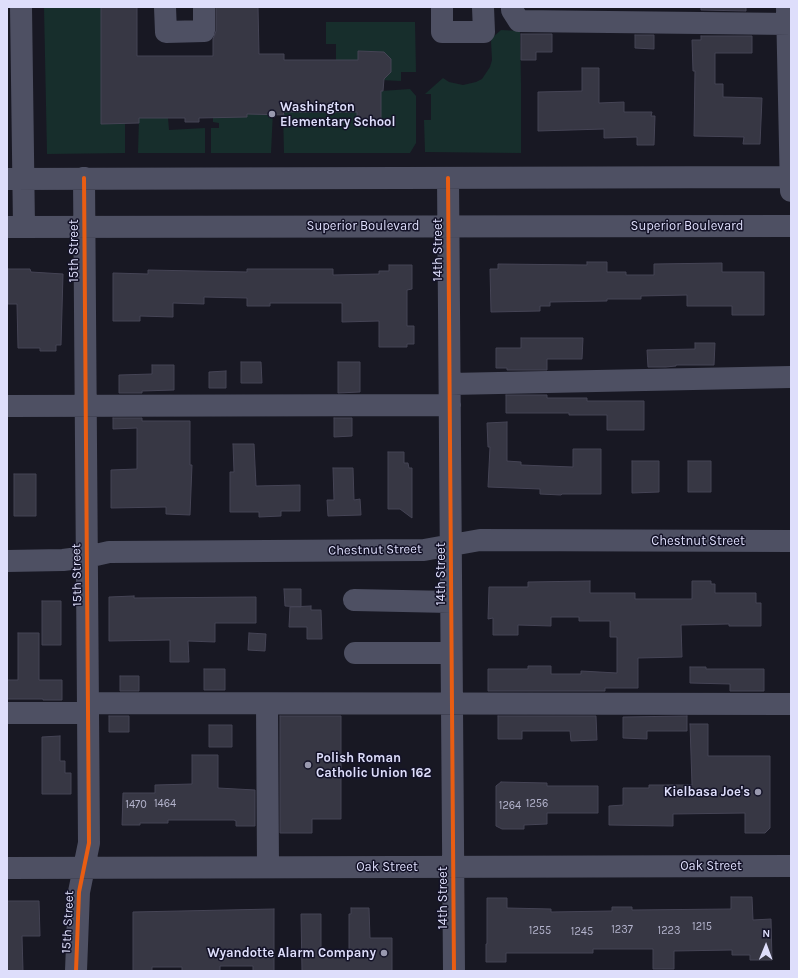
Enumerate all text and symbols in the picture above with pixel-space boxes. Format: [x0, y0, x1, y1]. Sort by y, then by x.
place label: Washington Elementary School [280, 99, 395, 130]
marker: Washington Elementary School [267, 109, 277, 119]
street label: Superior Boulevard [307, 218, 419, 234]
street label: 14th Street [430, 218, 446, 282]
street label: Superior Boulevard [631, 218, 743, 234]
street label: 15th Street [66, 219, 82, 283]
street label: Chestnut Street [651, 533, 745, 549]
street label: Chestnut Street [328, 541, 422, 559]
street label: 14th Street [433, 542, 449, 606]
street label: 15th Street [69, 543, 85, 607]
place label: Polish Roman Catholic Union 162 [316, 750, 431, 781]
marker: Polish Roman Catholic Union 162 [303, 760, 313, 770]
place label: Kielbasa Joe's [664, 784, 750, 800]
marker: Kielbasa Joe's [753, 787, 763, 797]
house number: 1464 [154, 797, 176, 811]
house number: 1256 [526, 797, 548, 811]
house number: 1470 [125, 798, 147, 812]
house number: 1264 [499, 799, 521, 813]
street label: Oak Street [680, 858, 742, 874]
street label: Oak Street [356, 859, 418, 875]
street label: 14th Street [435, 866, 451, 930]
street label: 15th Street [59, 890, 77, 954]
house number: 1215 [692, 920, 712, 934]
house number: 1237 [611, 923, 633, 937]
house number: 1255 [529, 924, 551, 938]
house number: 1223 [658, 924, 680, 938]
house number: 1245 [571, 925, 593, 939]
north arrow [746, 926, 786, 966]
text: N [762, 927, 770, 940]
place label: Wyandotte Alarm Company [207, 945, 376, 961]
marker: Wyandotte Alarm Company [379, 948, 389, 958]

